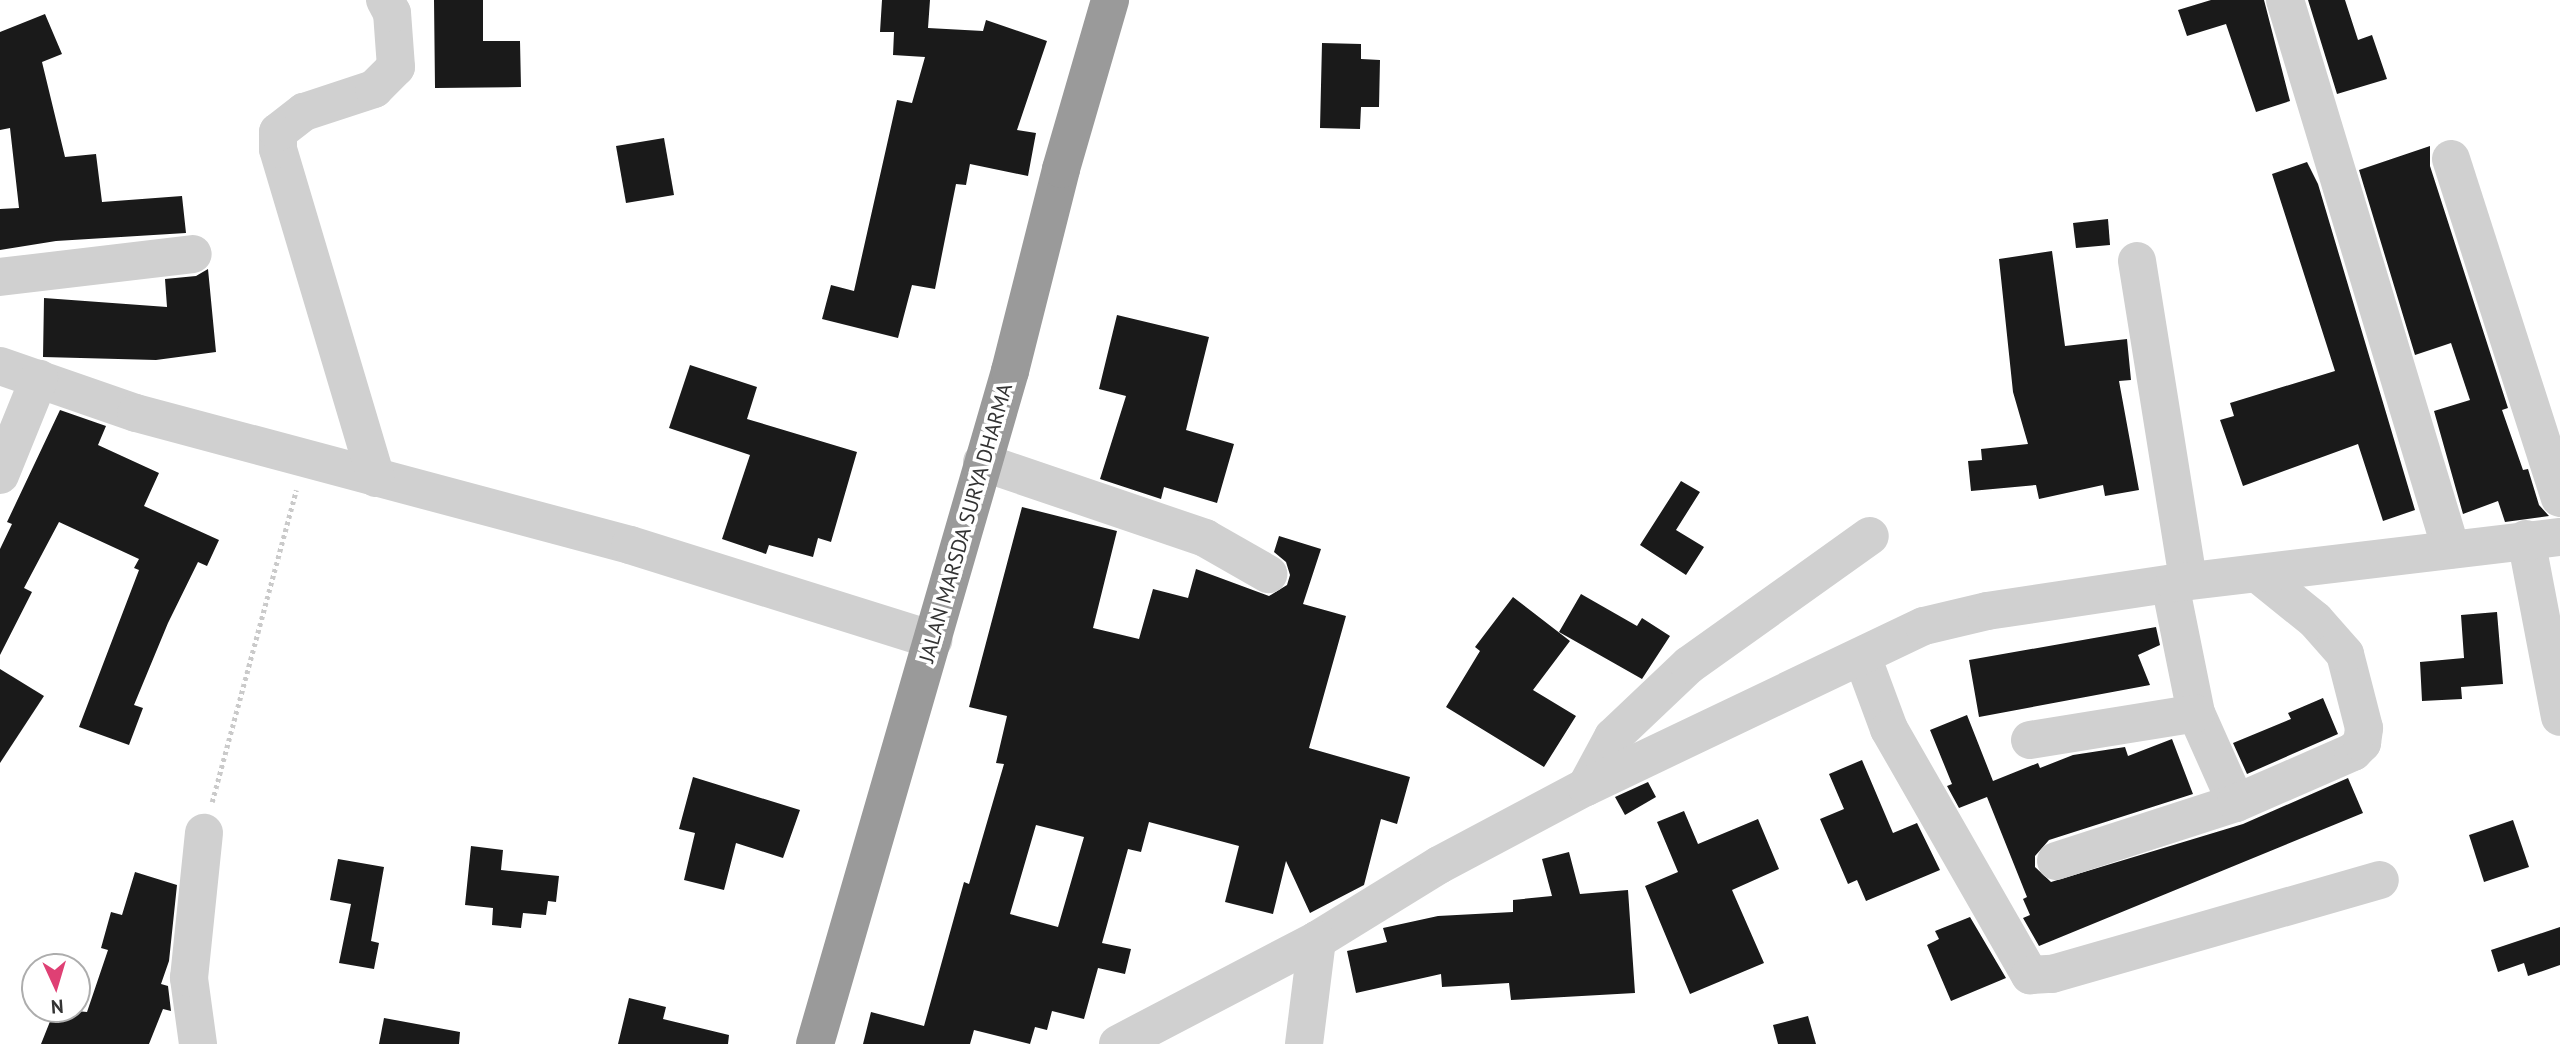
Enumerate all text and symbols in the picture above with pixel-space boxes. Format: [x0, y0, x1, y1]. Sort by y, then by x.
street label: JALAN MARSDA SURYA DHARMA [914, 380, 1018, 666]
north arrow [21, 953, 91, 1023]
text: N [50, 995, 64, 1019]

